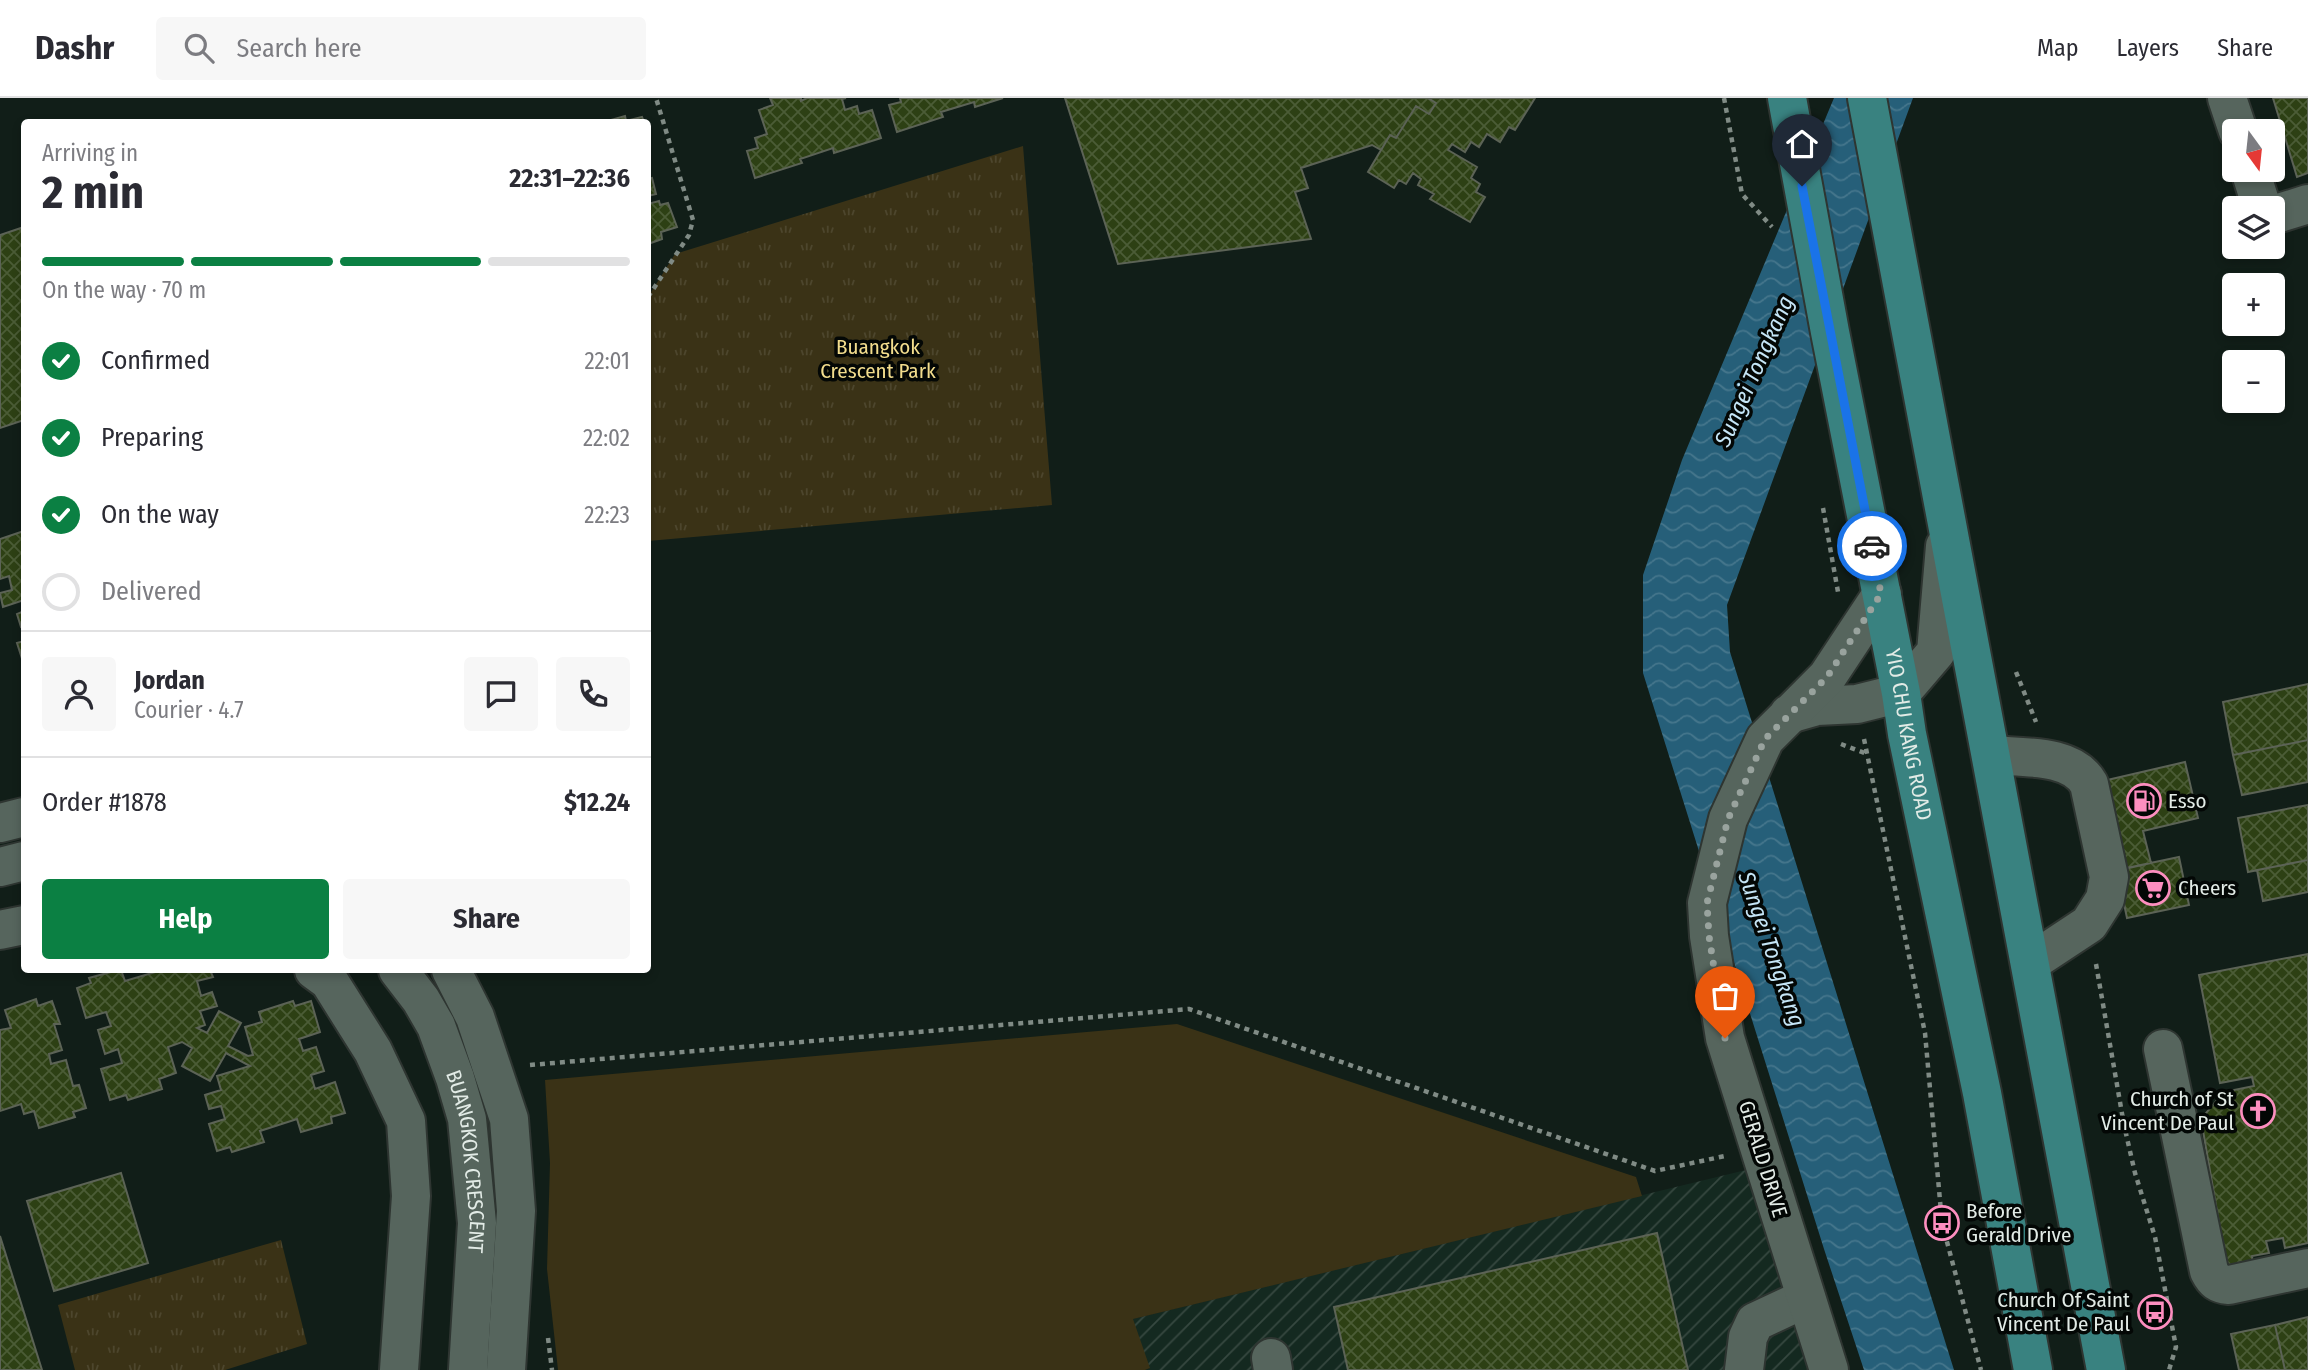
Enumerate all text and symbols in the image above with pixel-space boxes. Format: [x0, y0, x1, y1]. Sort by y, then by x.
search box [156, 17, 646, 80]
text: Dashr [35, 28, 114, 68]
icon: search [180, 29, 218, 67]
text: Search here [236, 33, 362, 64]
text: Map [2037, 34, 2079, 62]
text: Layers [2117, 34, 2179, 62]
text: Share [2217, 34, 2273, 62]
pin [1772, 114, 1832, 186]
north arrow [2222, 119, 2286, 182]
map controls [2222, 119, 2285, 413]
icon: home [1783, 125, 1821, 163]
text: Arriving in [42, 139, 138, 167]
text: 22:31–22:36 [509, 163, 630, 194]
text: 2 min [42, 165, 144, 220]
button: layers [2222, 196, 2285, 259]
button: + [2222, 273, 2285, 336]
text: On the way · 70 m [42, 276, 206, 304]
water label: Sungei Tongkang [1708, 291, 1800, 452]
park label: Buangkok Crescent Park [820, 334, 936, 384]
icon: check [42, 342, 80, 380]
text: Confirmed [101, 345, 211, 376]
text: 22:01 [584, 347, 630, 375]
button: − [2222, 350, 2285, 413]
icon: check [42, 419, 80, 457]
text: Preparing [101, 422, 203, 453]
text: 22:02 [583, 424, 630, 452]
icon: check [42, 496, 80, 534]
text: On the way [101, 499, 219, 530]
text: 22:23 [584, 501, 630, 529]
courier [1837, 511, 1907, 581]
icon: car [1853, 527, 1891, 565]
text: Delivered [101, 576, 202, 607]
street label: YIO CHU KANG ROAD [1880, 646, 1938, 823]
button: person [42, 657, 116, 731]
button: chat [464, 657, 538, 731]
button: phone [556, 657, 630, 731]
text: Jordan [134, 665, 205, 696]
text: Courier · 4.7 [134, 696, 244, 724]
fuel station icon: Esso [2125, 782, 2163, 820]
text: Order #1878 [42, 787, 167, 818]
text: $12.24 [564, 787, 630, 818]
place label: Esso [2168, 788, 2207, 814]
water label: Sungei Tongkang [1732, 867, 1812, 1030]
supermarket icon: Cheers [2134, 869, 2172, 907]
place label: Cheers [2178, 875, 2236, 901]
button: Help [42, 879, 329, 959]
button: Share [343, 879, 630, 959]
pin [1695, 966, 1755, 1038]
icon: bag [1706, 977, 1744, 1015]
street label: BUANGKOK CRESCENT [440, 1066, 490, 1254]
place label: Church of St Vincent De Paul [2101, 1086, 2234, 1136]
church icon: Church of St Vincent De Paul [2239, 1092, 2277, 1130]
street label: GERALD DRIVE [1733, 1098, 1793, 1221]
place label: Before Gerald Drive [1966, 1198, 2071, 1248]
bus stop icon: Before Gerald Drive [1923, 1204, 1961, 1242]
place label: Church Of Saint Vincent De Paul [1997, 1287, 2130, 1337]
bus stop icon: Church Of Saint Vincent De Paul [2136, 1293, 2174, 1331]

